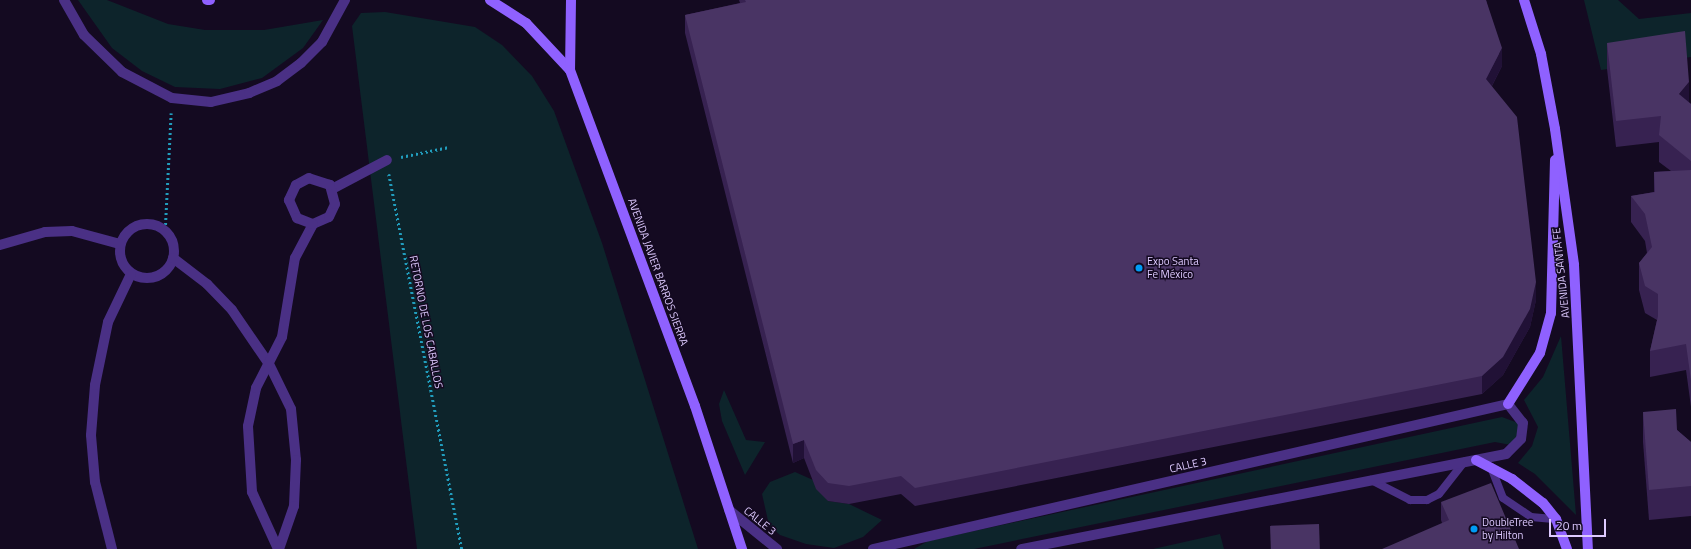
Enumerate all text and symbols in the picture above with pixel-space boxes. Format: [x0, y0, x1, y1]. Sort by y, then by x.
street label: AVENIDA JAVIER BARROS SIERRA [625, 197, 691, 347]
street label: AVENIDA SANTA FE [1550, 227, 1572, 319]
street label: RETORNO DE LOS CABALLOS [407, 254, 445, 390]
place label: Expo Santa Fe México [1147, 255, 1199, 281]
marker: Expo Santa Fe México [1134, 263, 1144, 273]
street label: CALLE 3 [1168, 454, 1208, 476]
street label: CALLE 3 [741, 504, 779, 538]
scale bar [1551, 511, 1608, 537]
place label: DoubleTree by Hilton [1482, 516, 1533, 542]
text: 20 m [1556, 516, 1582, 535]
marker: DoubleTree by Hilton [1469, 524, 1479, 534]

